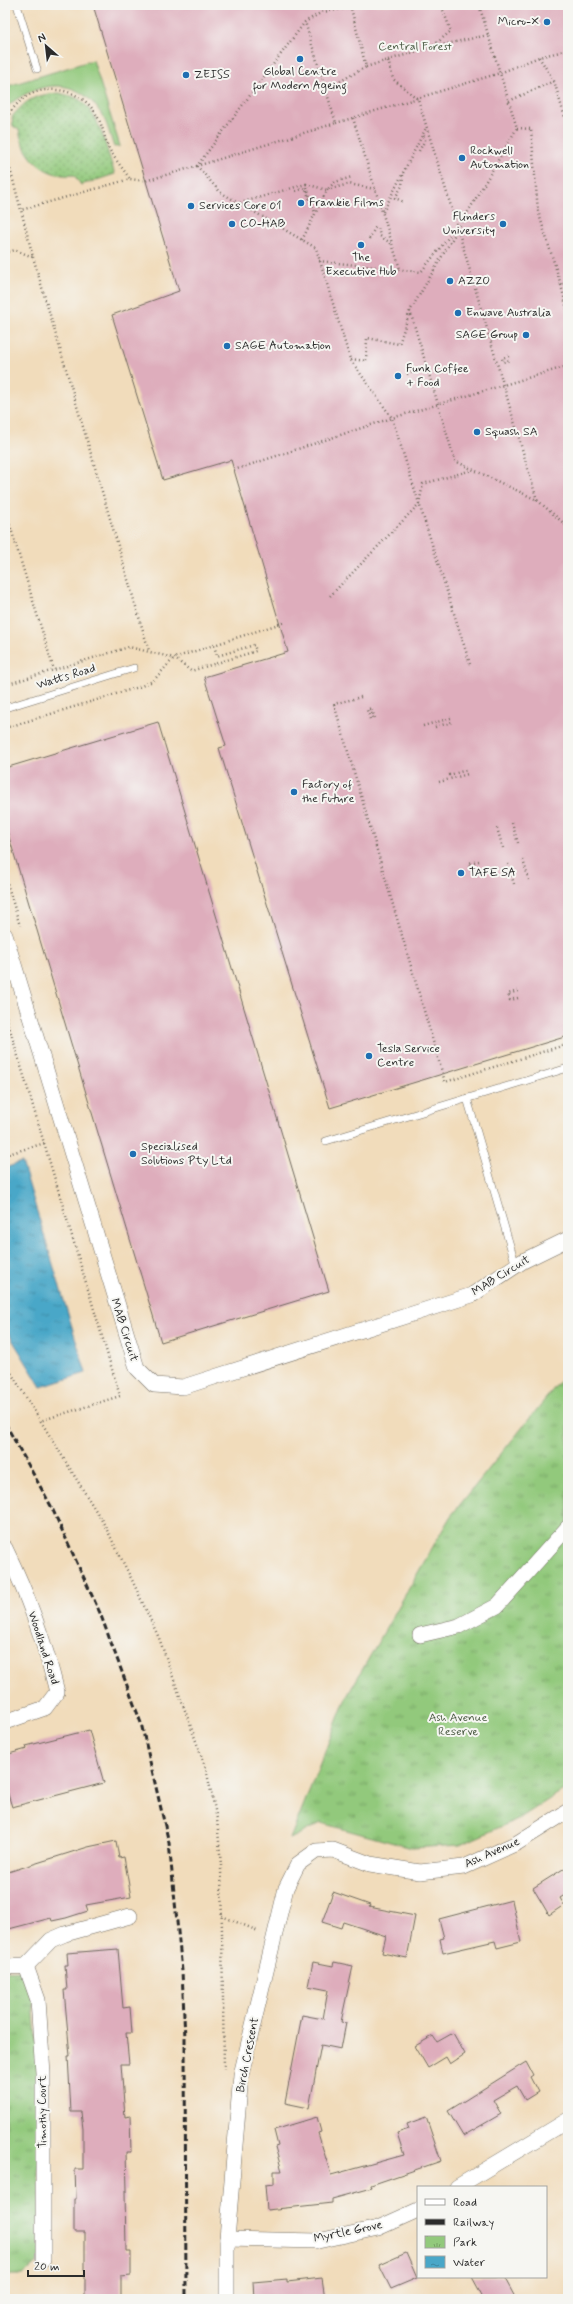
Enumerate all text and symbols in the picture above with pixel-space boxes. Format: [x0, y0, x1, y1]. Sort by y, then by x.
place label: Micro-X [498, 14, 539, 30]
marker: Micro-X [542, 17, 552, 27]
north arrow [26, 26, 66, 66]
text: N [35, 30, 48, 46]
park label: Central Forest [378, 39, 453, 55]
marker: Global Centre for Modern Ageing [295, 54, 305, 64]
place label: Global Centre for Modern Ageing [253, 64, 347, 95]
place label: ZEISS [194, 67, 230, 83]
marker: ZEISS [181, 70, 191, 80]
place label: Rockwell Automation [470, 143, 529, 173]
marker: Rockwell Automation [457, 153, 467, 163]
place label: Frankie Films [309, 195, 385, 211]
place label: Services Core 01 [199, 198, 281, 214]
marker: Frankie Films [296, 198, 306, 208]
marker: Services Core 01 [186, 201, 196, 211]
place label: Flinders University [443, 209, 496, 239]
place label: CO-HAB [240, 216, 286, 232]
marker: CO-HAB [227, 219, 237, 229]
marker: Flinders University [498, 219, 508, 229]
marker: The Executive Hub [356, 240, 366, 250]
place label: The Executive Hub [325, 250, 397, 280]
place label: AZZO [458, 273, 490, 289]
marker: AZZO [445, 276, 455, 286]
place label: Enwave Australia [466, 305, 551, 321]
marker: Enwave Australia [453, 308, 463, 318]
place label: SAGE Group [456, 327, 518, 343]
marker: SAGE Group [521, 330, 531, 340]
place label: SAGE Automation [235, 338, 331, 354]
marker: SAGE Automation [222, 341, 232, 351]
place label: Funk Coffee + Food [406, 361, 469, 391]
marker: Funk Coffee + Food [393, 371, 403, 381]
place label: Squash SA [485, 424, 538, 440]
marker: Squash SA [472, 427, 482, 437]
street label: Watts Road [34, 660, 98, 694]
place label: Factory of the Future [302, 777, 354, 807]
marker: Factory of the Future [289, 787, 299, 797]
place label: TAFE SA [469, 865, 516, 881]
marker: TAFE SA [456, 868, 466, 878]
place label: Tesla Service Centre [377, 1041, 440, 1071]
marker: Tesla Service Centre [364, 1051, 374, 1061]
place label: Specialised Solutions Pty Ltd [141, 1139, 232, 1169]
marker: Specialised Solutions Pty Ltd [128, 1149, 138, 1159]
street label: MAB Circuit [469, 1252, 533, 1300]
street label: MAB Circuit [106, 1296, 142, 1364]
street label: Woodland Road [24, 1609, 62, 1687]
park label: Ash Avenue Reserve [429, 1710, 487, 1740]
street label: Ash Avenue [462, 1834, 522, 1872]
street label: Birch Crescent [233, 2016, 263, 2094]
street label: Timothy Court [35, 2076, 51, 2148]
legend [417, 2186, 547, 2278]
text: Road [453, 2195, 477, 2211]
text: Railway [453, 2215, 495, 2231]
street label: Myrtle Grove [312, 2217, 384, 2247]
text: Park [453, 2235, 477, 2251]
scale bar [28, 2252, 84, 2278]
text: Water [453, 2255, 485, 2271]
text: 20 m [34, 2259, 60, 2275]

